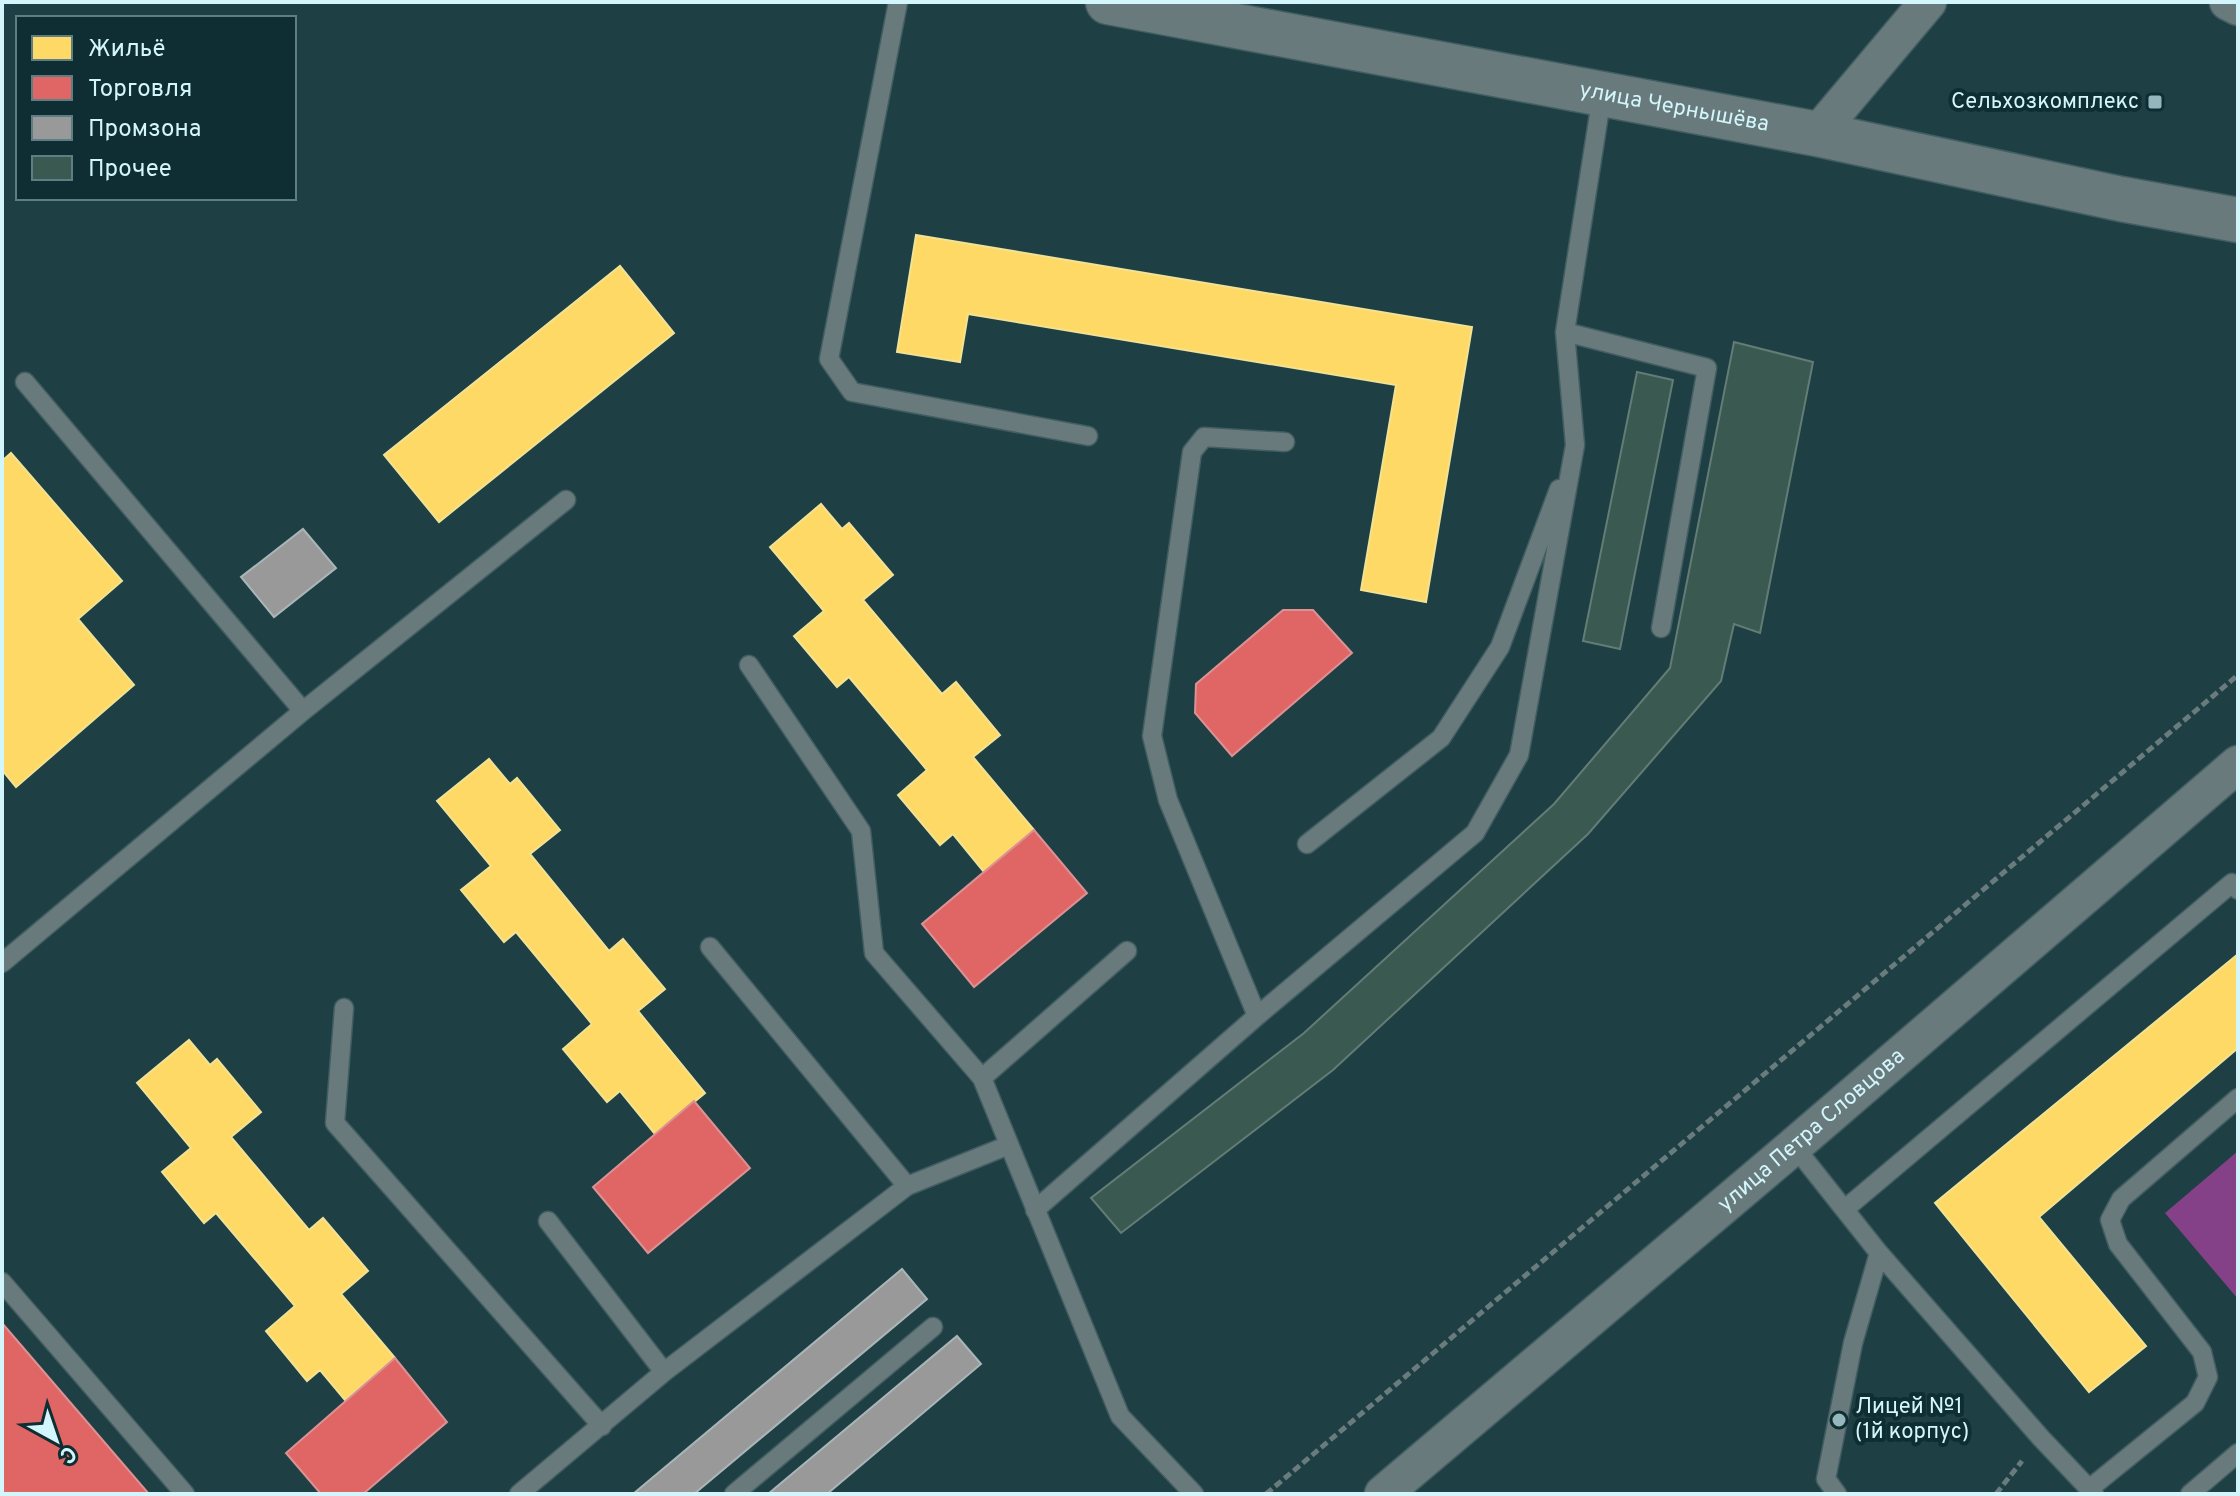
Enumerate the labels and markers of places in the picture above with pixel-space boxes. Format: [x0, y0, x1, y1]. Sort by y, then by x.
place label: Сельхозкомплекс [1951, 89, 2139, 116]
marker: Сельхозкомплекс [2146, 93, 2164, 111]
place label: Лицей №1 (1й корпус) [1855, 1394, 1969, 1446]
marker: Лицей №1 (1й корпус) [1830, 1411, 1848, 1429]

